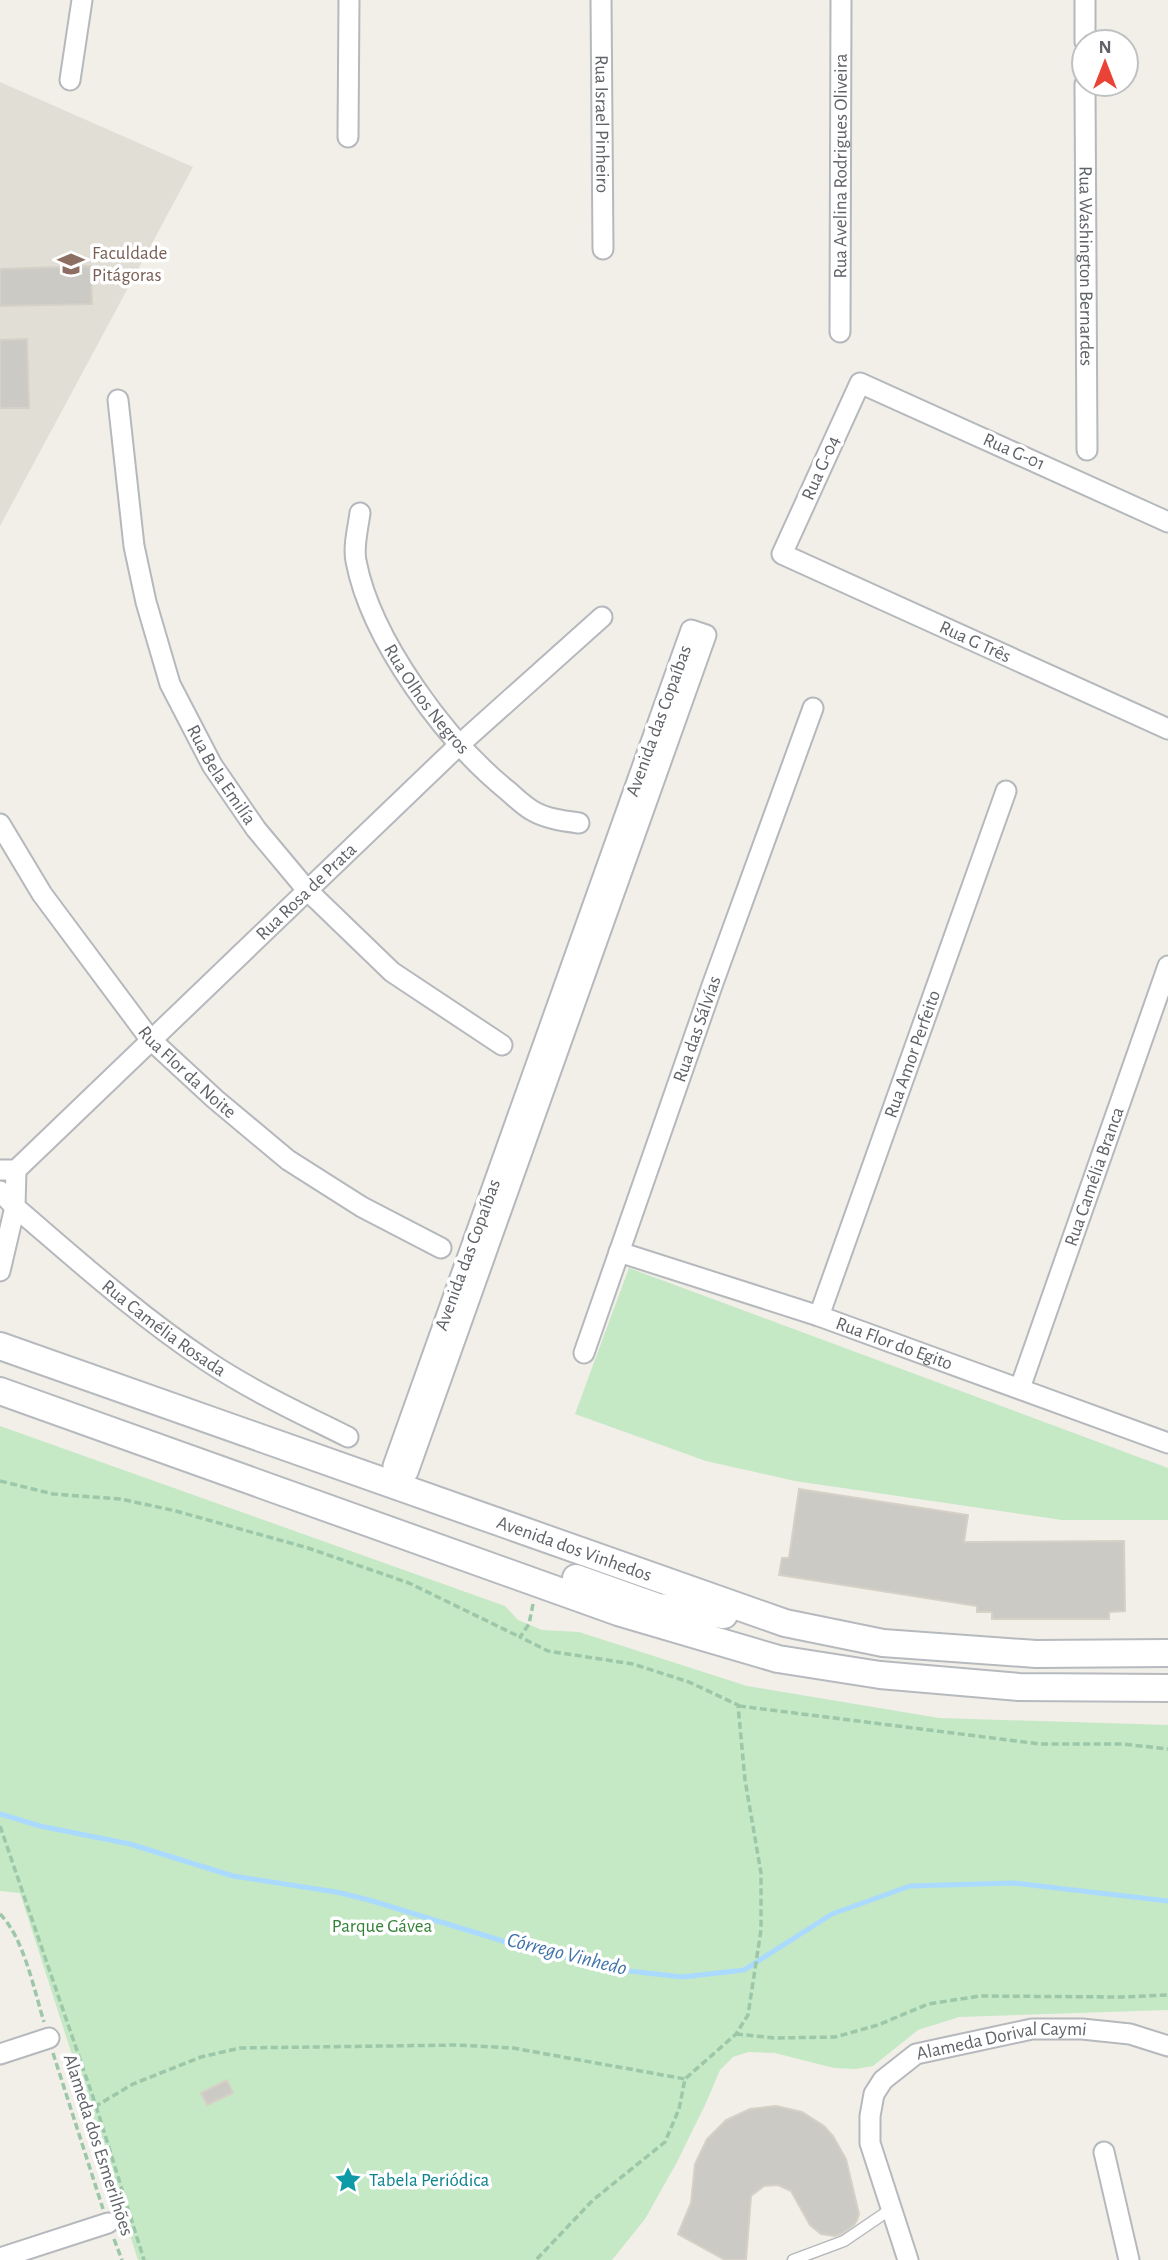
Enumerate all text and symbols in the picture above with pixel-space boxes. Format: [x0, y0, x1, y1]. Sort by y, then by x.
north arrow [1070, 28, 1140, 98]
text: N [1098, 38, 1112, 57]
street label: Rua Avelina Rodrigues Oliveira [831, 53, 850, 279]
street label: Rua Israel Pinheiro [592, 55, 612, 193]
street label: Rua Washington Bernardes [1076, 166, 1096, 366]
place label: Faculdade Pitágoras [92, 244, 167, 285]
school or university icon: Faculdade Pitágoras [56, 249, 86, 279]
street label: Rua G-01 [980, 430, 1048, 474]
street label: Rua G-04 [798, 433, 844, 503]
street label: Rua G Três [937, 617, 1014, 666]
street label: Rua Olhos Negros [381, 641, 473, 758]
street label: Avenida das Copaíbas [623, 643, 695, 799]
street label: Rua Bela Emilía [183, 722, 260, 828]
street label: Rua Rosa de Prata [252, 839, 360, 944]
street label: Rua das Sálvías [670, 973, 724, 1085]
street label: Rua Amor Perfeito [881, 988, 944, 1120]
street label: Rua Flor da Noite [134, 1023, 240, 1122]
street label: Rua Camélia Branca [1061, 1104, 1127, 1249]
street label: Avenida das Copaíbas [432, 1177, 504, 1333]
street label: Rua Camélia Rosada [98, 1276, 229, 1380]
street label: Rua Flor do Egito [833, 1313, 955, 1373]
street label: Avenida dos Vinhedos [494, 1513, 654, 1585]
park label: Parque Gávea [332, 1917, 432, 1936]
water label: Córrego Vinhedo [505, 1929, 629, 1979]
street label: Alameda Dorival Caymi [915, 2020, 1088, 2063]
street label: Alameda dos Esmerilhões [60, 2052, 136, 2238]
place icon: Tabela Periódica [333, 2165, 363, 2195]
place label: Tabela Periódica [369, 2171, 489, 2190]

